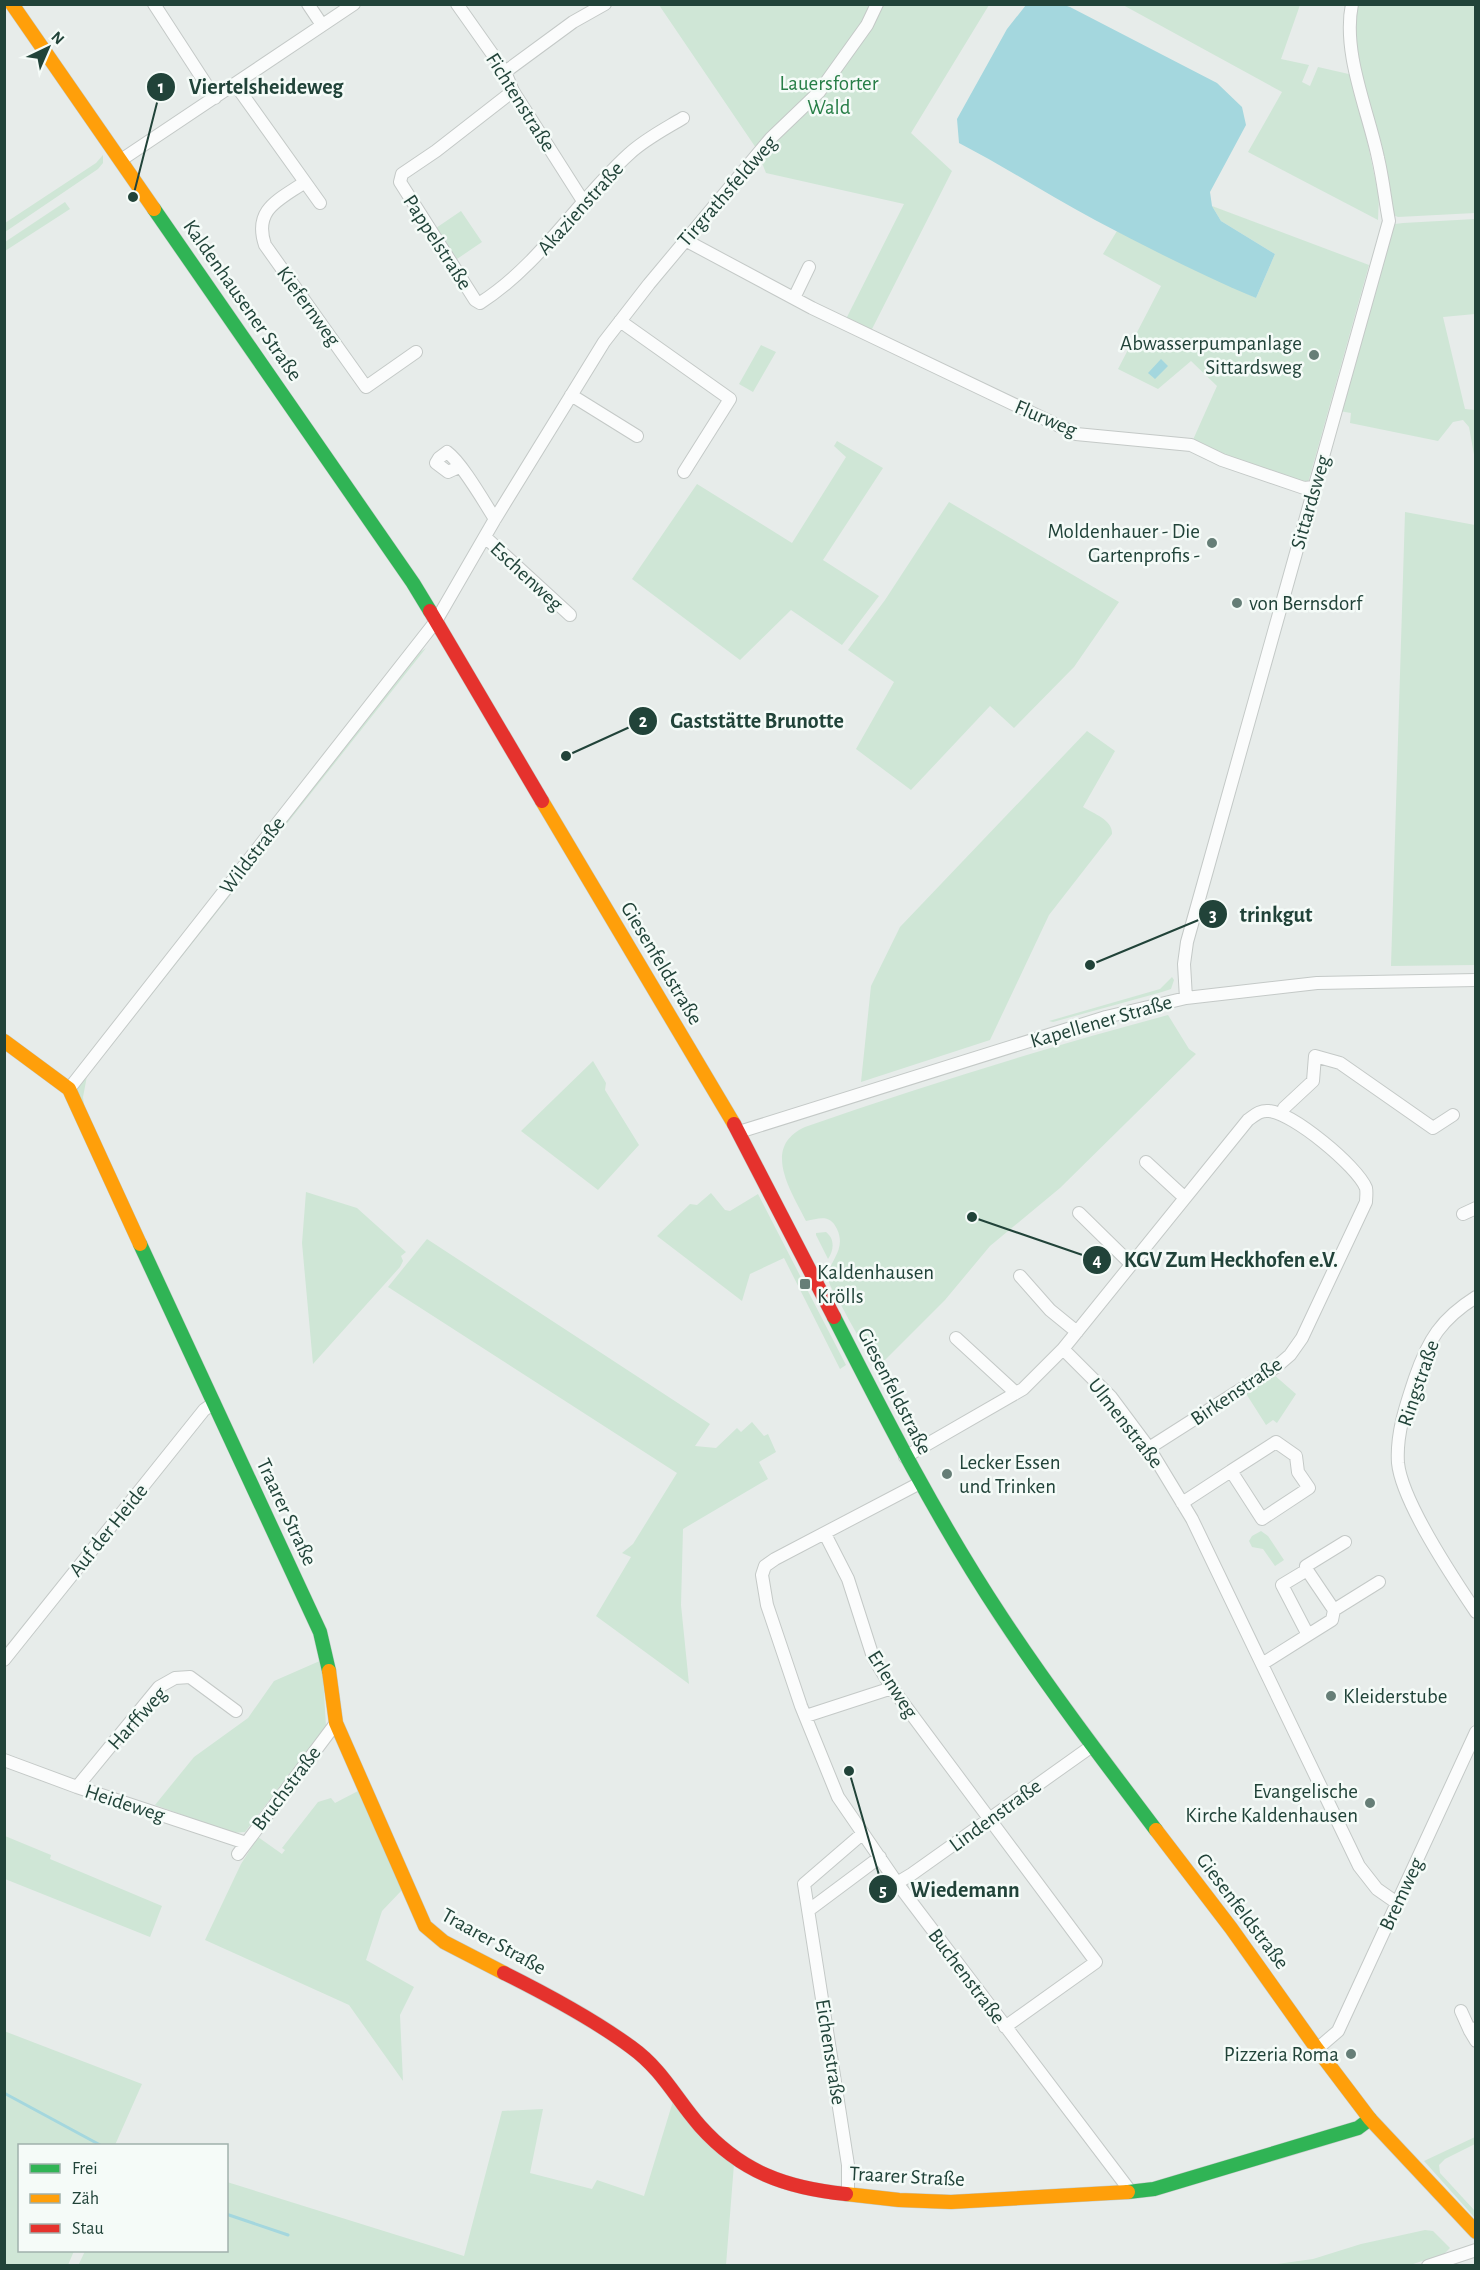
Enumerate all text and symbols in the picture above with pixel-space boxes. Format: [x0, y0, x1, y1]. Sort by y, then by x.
north arrow [18, 18, 78, 78]
text: N [48, 28, 67, 48]
street label: Fichtenstraße [482, 49, 559, 155]
callout: Viertelsheideweg [146, 67, 355, 107]
park label: Lauersforter Wald [779, 73, 879, 118]
text: Viertelsheideweg [189, 76, 344, 98]
text: 1 [158, 79, 164, 97]
street label: Tirgrathsfeldweg [674, 131, 782, 251]
street label: Akazienstraße [533, 158, 627, 259]
street label: Pappelstraße [399, 191, 476, 293]
street label: Kaldenhausener Straße [179, 216, 306, 385]
street label: Kiefernweg [273, 263, 345, 351]
place label: Abwasserpumpanlage Sittardsweg [1120, 333, 1303, 378]
marker: Abwasserpumpanlage Sittardsweg [1307, 348, 1321, 362]
street label: Flurweg [1012, 396, 1081, 441]
street label: Sittardsweg [1287, 452, 1334, 552]
place label: Moldenhauer - Die Gartenprofis - [1047, 521, 1200, 566]
marker: Moldenhauer - Die Gartenprofis - [1205, 536, 1219, 550]
street label: Eschenweg [486, 538, 568, 615]
place label: von Bernsdorf [1249, 593, 1364, 614]
marker: von Bernsdorf [1230, 596, 1244, 610]
callout: Gaststätte Brunotte [628, 701, 855, 741]
text: Gaststätte Brunotte [670, 710, 844, 732]
text: 2 [639, 713, 648, 731]
street label: Wildstraße [216, 813, 289, 898]
callout: trinkgut [1198, 894, 1325, 934]
street label: Giesenfeldstraße [617, 898, 706, 1028]
text: trinkgut [1240, 904, 1313, 926]
text: 3 [1209, 907, 1217, 925]
street label: Kapellener Straße [1028, 991, 1174, 1052]
callout: KGV Zum Heckhofen e.V. [1082, 1240, 1350, 1280]
text: KGV Zum Heckhofen e.V. [1124, 1249, 1338, 1271]
text: 4 [1092, 1252, 1102, 1270]
place label: Kaldenhausen Krölls [817, 1262, 934, 1307]
marker: Kaldenhausen Krölls [798, 1277, 812, 1291]
street label: Giesenfeldstraße [854, 1324, 936, 1458]
street label: Ringstraße [1394, 1337, 1443, 1429]
street label: Birkenstraße [1187, 1353, 1286, 1429]
street label: Ulmenstraße [1084, 1374, 1167, 1472]
place label: Lecker Essen und Trinken [959, 1452, 1061, 1497]
street label: Traarer Straße [253, 1455, 320, 1569]
marker: Lecker Essen und Trinken [940, 1467, 954, 1481]
street label: Auf der Heide [65, 1480, 152, 1580]
street label: Erlenweg [864, 1647, 922, 1723]
street label: Harffweg [104, 1682, 171, 1754]
place label: Kleiderstube [1343, 1686, 1447, 1707]
marker: Kleiderstube [1324, 1689, 1338, 1703]
street label: Bruchstraße [248, 1742, 325, 1834]
street label: Lindenstraße [945, 1775, 1045, 1856]
street label: Heideweg [82, 1781, 168, 1826]
place label: Evangelische Kirche Kaldenhausen [1185, 1781, 1358, 1826]
marker: Evangelische Kirche Kaldenhausen [1363, 1796, 1377, 1810]
street label: Giesenfeldstraße [1192, 1849, 1293, 1973]
street label: Bremweg [1376, 1854, 1428, 1934]
callout: Wiedemann [868, 1869, 1032, 1909]
text: Wiedemann [910, 1879, 1020, 1901]
text: 5 [879, 1882, 887, 1900]
street label: Traarer Straße [438, 1904, 549, 1979]
street label: Buchenstraße [924, 1925, 1009, 2028]
street label: Eichenstraße [812, 1998, 849, 2106]
place label: Pizzeria Roma [1224, 2044, 1339, 2065]
marker: Pizzeria Roma [1344, 2047, 1358, 2061]
legend [18, 2144, 228, 2252]
text: Frei [72, 2160, 98, 2178]
street label: Traarer Straße [849, 2163, 965, 2190]
text: Zäh [72, 2190, 99, 2208]
text: Stau [72, 2220, 104, 2238]

